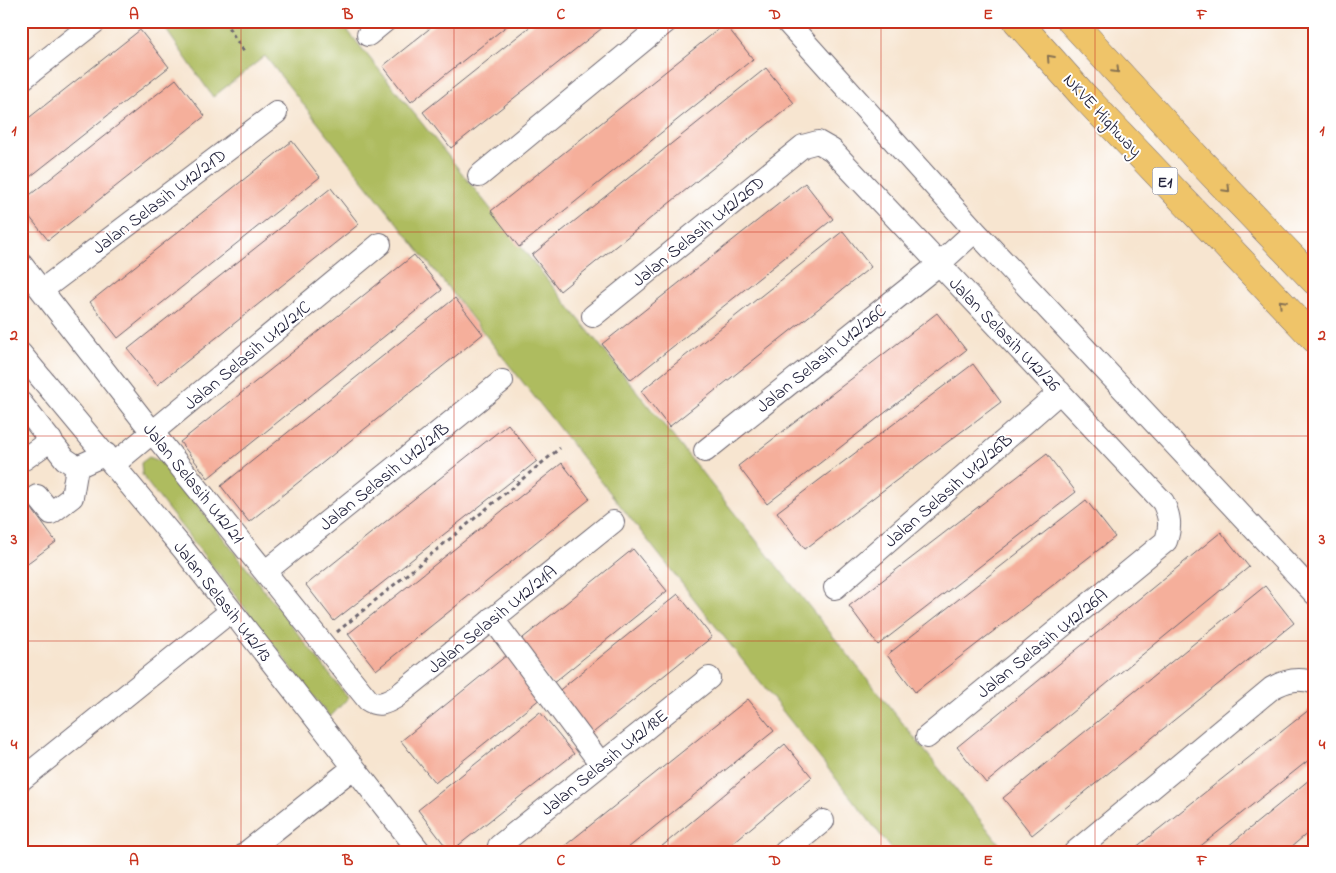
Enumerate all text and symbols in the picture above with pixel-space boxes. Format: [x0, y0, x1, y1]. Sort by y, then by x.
text: A [129, 3, 139, 27]
text: B [342, 3, 354, 27]
text: C [557, 3, 566, 27]
text: D [768, 3, 781, 27]
text: E [983, 3, 993, 27]
text: F [1196, 3, 1208, 27]
one-way arrow [1046, 54, 1055, 63]
one-way arrow [1110, 65, 1119, 74]
street label: NKVE Highway [1055, 69, 1147, 165]
text: 1 [11, 119, 17, 143]
text: 1 [1319, 119, 1325, 143]
street label: Jalan Selasih U12/21D [88, 143, 233, 262]
road number: E1 [1152, 168, 1178, 195]
street label: Jalan Selasih U12/26D [627, 171, 771, 294]
one-way arrow [1221, 183, 1230, 192]
street label: Jalan Selasih U12/26 [942, 272, 1065, 399]
street label: Jalan Selasih U12/21C [179, 296, 317, 417]
street label: Jalan Selasih U12/26C [752, 299, 893, 420]
one-way arrow [1279, 300, 1288, 309]
text: 2 [9, 324, 18, 348]
text: 2 [1317, 324, 1326, 348]
street label: Jalan Selasih U12/21B [315, 417, 456, 538]
street label: Jalan Selasih U12/21 [136, 418, 250, 550]
street label: Jalan Selasih U12/26B [879, 428, 1019, 555]
text: 3 [10, 528, 18, 552]
text: 3 [1318, 528, 1326, 552]
street label: Jalan Selasih U12/13 [166, 536, 277, 668]
street label: Jalan Selasih U12/21A [423, 560, 564, 681]
street label: Jalan Selasih U12/26A [972, 583, 1114, 706]
street label: Jalan Selasih U12/18E [536, 704, 675, 823]
text: 4 [10, 733, 18, 757]
text: 4 [1318, 733, 1326, 757]
text: A [129, 849, 139, 873]
text: B [342, 849, 354, 873]
text: C [557, 849, 566, 873]
text: D [768, 849, 781, 873]
text: E [983, 849, 993, 873]
text: F [1196, 849, 1208, 873]

